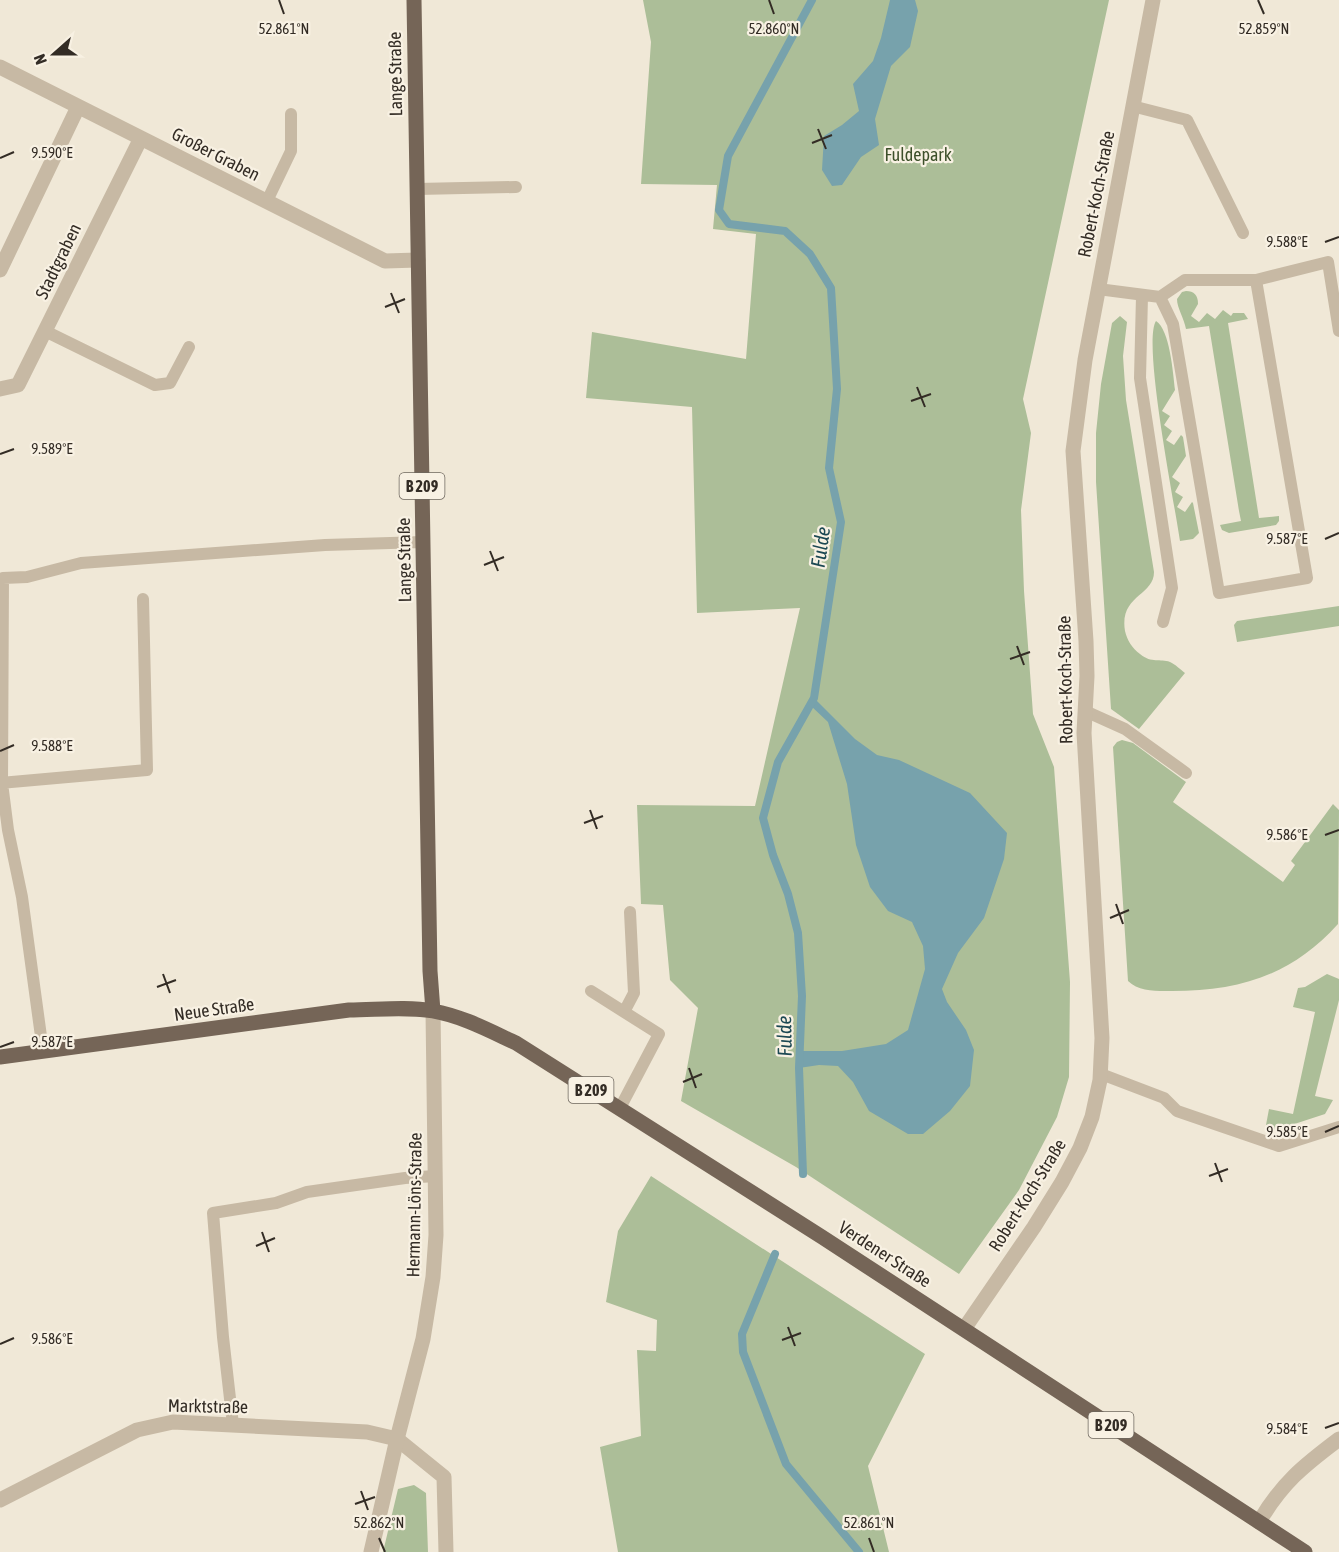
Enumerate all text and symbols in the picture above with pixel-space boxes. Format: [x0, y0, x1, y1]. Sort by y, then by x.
text: 52.861°N [259, 20, 309, 37]
text: 52.860°N [749, 20, 799, 37]
text: 52.859°N [1239, 20, 1289, 37]
north arrow [24, 24, 84, 84]
street label: Lange Straße [384, 31, 406, 117]
text: N [30, 52, 50, 67]
street label: Großer Graben [168, 123, 264, 185]
street label: Robert-Koch-Straße [1073, 129, 1119, 259]
text: 9.590°E [31, 144, 73, 161]
park label: Fuldepark [884, 144, 952, 165]
street label: Stadtgraben [31, 220, 85, 302]
text: 9.588°E [1266, 233, 1308, 250]
text: 9.589°E [31, 440, 73, 457]
road number: B 209 [400, 473, 444, 499]
street label: Lange Straße [393, 517, 415, 603]
water label: Fulde [806, 525, 834, 569]
text: 9.587°E [1266, 530, 1308, 547]
street label: Robert-Koch-Straße [1053, 616, 1077, 744]
text: 9.588°E [31, 737, 73, 754]
text: 9.586°E [1266, 826, 1308, 843]
street label: Neue Straße [173, 993, 255, 1025]
water label: Fulde [772, 1015, 796, 1057]
text: 9.587°E [31, 1033, 73, 1050]
road number: B 209 [568, 1077, 614, 1103]
text: 9.585°E [1266, 1123, 1308, 1140]
street label: Hermann-Löns-Straße [402, 1132, 426, 1278]
street label: Robert-Koch-Straße [984, 1135, 1070, 1255]
street label: Verdener Straße [835, 1216, 935, 1292]
text: 9.586°E [31, 1330, 73, 1347]
street label: Marktstraße [168, 1395, 248, 1417]
road number: B 209 [1088, 1412, 1134, 1438]
text: 9.584°E [1266, 1420, 1308, 1437]
text: 52.862°N [354, 1514, 404, 1531]
text: 52.861°N [844, 1514, 894, 1531]

